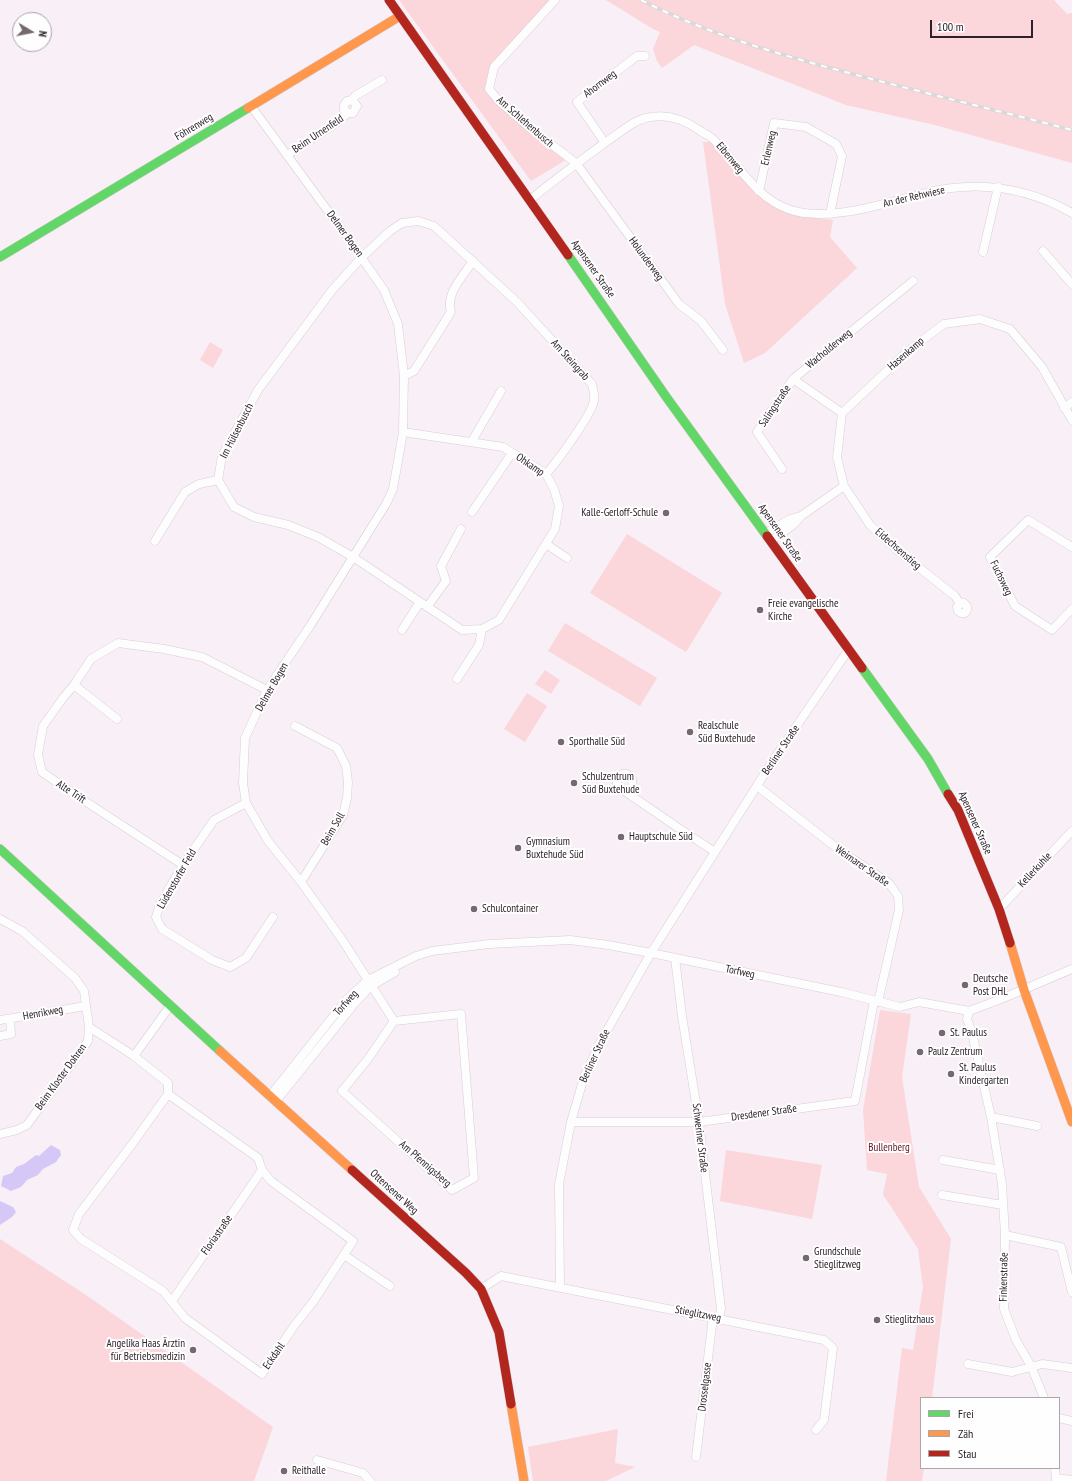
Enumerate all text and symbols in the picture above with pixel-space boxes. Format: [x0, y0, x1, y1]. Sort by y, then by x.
north arrow [12, 12, 52, 52]
scale bar [932, 12, 1035, 38]
text: 100 m [937, 19, 964, 34]
text: N [35, 30, 50, 38]
street label: Ahornweg [581, 67, 619, 101]
street label: Am Schlehenbusch [494, 94, 556, 150]
street label: Föhrenweg [173, 110, 215, 144]
street label: Beim Urnenfeld [290, 112, 346, 156]
street label: Erlenweg [759, 129, 779, 167]
street label: Eibenweg [713, 140, 747, 176]
street label: An der Rehwiese [882, 183, 946, 211]
street label: Delmer Bogen [324, 208, 366, 260]
street label: Holunderweg [626, 235, 666, 283]
street label: Apensener Straße [568, 238, 618, 300]
street label: Wacholderweg [803, 326, 855, 372]
street label: Hasenkamp [885, 335, 927, 373]
street label: Am Steingrab [548, 337, 592, 383]
street label: Salingstraße [756, 383, 794, 429]
street label: Im Hülsenbusch [217, 401, 257, 461]
street label: Ohkamp [513, 451, 547, 479]
street label: Apensener Straße [755, 502, 805, 564]
place label: Kalle-Gerloff-Schule [581, 506, 658, 520]
marker: Kalle-Gerloff-Schule [661, 508, 671, 518]
street label: Eidechsenstieg [872, 525, 924, 573]
street label: Fuchsweg [987, 558, 1015, 598]
place label: Freie evangelische Kirche [768, 597, 838, 623]
marker: Freie evangelische Kirche [755, 605, 765, 615]
street label: Delmer Bogen [253, 660, 291, 714]
place label: Realschule Süd Buxtehude [698, 719, 755, 745]
street label: Berliner Straße [759, 722, 803, 778]
marker: Realschule Süd Buxtehude [685, 727, 695, 737]
place label: Sporthalle Süd [569, 735, 625, 749]
marker: Sporthalle Süd [556, 737, 566, 747]
place label: Schulzentrum Süd Buxtehude [582, 770, 639, 796]
street label: Alte Trift [54, 778, 88, 806]
marker: Schulzentrum Süd Buxtehude [569, 778, 579, 788]
street label: Apensener Straße [955, 790, 995, 856]
street label: Beim Soll [318, 810, 348, 848]
place label: Hauptschule Süd [629, 830, 693, 844]
marker: Hauptschule Süd [616, 832, 626, 842]
place label: Gymnasium Buxtehude Süd [526, 835, 583, 861]
street label: Weimarer Straße [832, 842, 892, 890]
marker: Gymnasium Buxtehude Süd [513, 843, 523, 853]
street label: Lüdenstorfer Feld [155, 847, 199, 911]
street label: Kellerkuhle [1015, 850, 1055, 890]
place label: Schulcontainer [482, 902, 538, 916]
marker: Schulcontainer [469, 904, 479, 914]
street label: Torfweg [724, 962, 756, 982]
place label: Deutsche Post DHL [973, 972, 1008, 998]
marker: Deutsche Post DHL [960, 980, 970, 990]
street label: Torfweg [331, 987, 361, 1019]
street label: Henrikweg [22, 1003, 64, 1023]
place label: St. Paulus [950, 1026, 987, 1040]
street label: Berliner Straße [577, 1027, 613, 1085]
marker: St. Paulus [937, 1028, 947, 1038]
street label: Beim Kloster Dohren [33, 1041, 89, 1113]
place label: Paulz Zentrum [928, 1045, 982, 1059]
marker: Paulz Zentrum [915, 1047, 925, 1057]
place label: St. Paulus Kindergarten [959, 1061, 1009, 1087]
marker: St. Paulus Kindergarten [946, 1069, 956, 1079]
street label: Dresdener Straße [730, 1102, 798, 1124]
street label: Schweriner Straße [689, 1103, 711, 1173]
street label: Am Pfennigsberg [396, 1138, 454, 1190]
park label: Bullenberg [868, 1141, 910, 1155]
street label: Ottensener Weg [367, 1167, 421, 1217]
street label: Floriastraße [198, 1212, 236, 1258]
place label: Grundschule Stieglitzweg [814, 1245, 861, 1271]
street label: Finkenstraße [997, 1252, 1011, 1302]
marker: Grundschule Stieglitzweg [801, 1253, 811, 1263]
street label: Stieglitzweg [674, 1303, 722, 1325]
place label: Stieglitzhaus [885, 1313, 934, 1327]
marker: Stieglitzhaus [872, 1315, 882, 1325]
place label: Angelika Haas Ärztin für Betriebsmedizin [107, 1337, 185, 1363]
street label: Eckdahl [260, 1340, 288, 1372]
marker: Angelika Haas Ärztin für Betriebsmedizin [188, 1345, 198, 1355]
street label: Drosselgasse [695, 1362, 715, 1412]
legend [920, 1397, 1060, 1469]
text: Frei [958, 1406, 974, 1421]
text: Zäh [958, 1426, 973, 1441]
text: Stau [958, 1446, 976, 1461]
place label: Reithalle [292, 1464, 326, 1478]
marker: Reithalle [279, 1466, 289, 1476]

